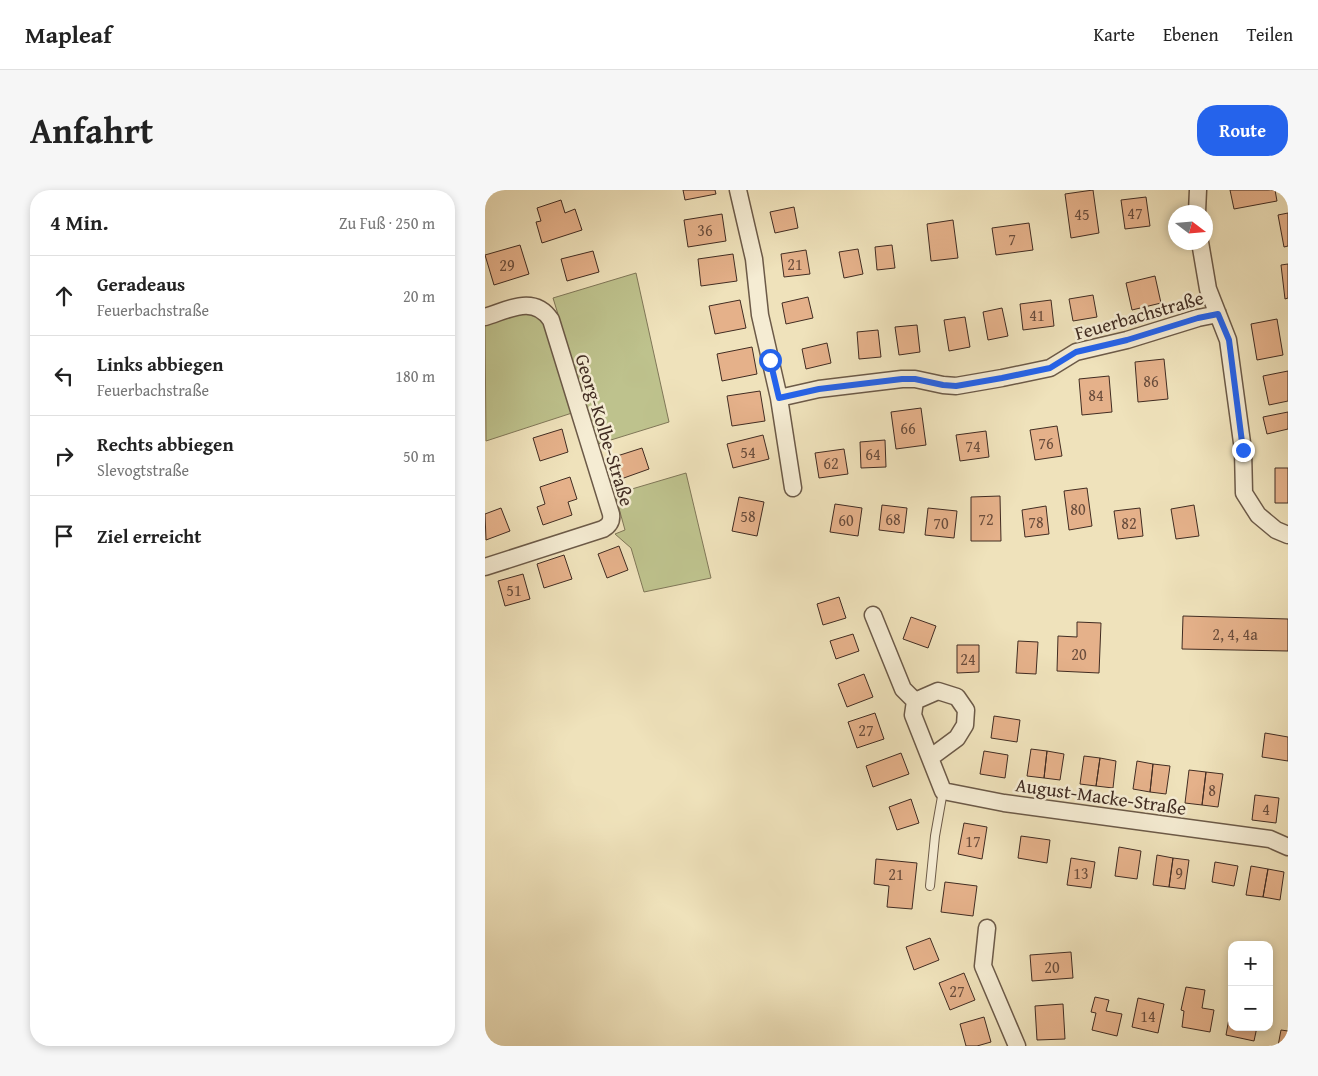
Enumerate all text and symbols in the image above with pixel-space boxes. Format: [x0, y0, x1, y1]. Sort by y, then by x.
text: Mapleaf [25, 17, 112, 52]
text: Karte [1094, 21, 1135, 48]
text: Ebenen [1163, 21, 1219, 48]
text: Teilen [1247, 21, 1293, 48]
text: Anfahrt [30, 105, 153, 156]
button: Route [1197, 105, 1288, 156]
house number: 47 [1127, 201, 1143, 225]
house number: 45 [1074, 202, 1090, 226]
north arrow [1168, 205, 1213, 250]
text: 4 Min. [50, 207, 108, 238]
text: Zu Fuß · 250 m [339, 211, 435, 235]
house number: 36 [697, 218, 713, 242]
house number: 7 [1008, 227, 1016, 251]
house number: 21 [787, 252, 803, 276]
house number: 29 [499, 253, 515, 277]
text: Geradeaus [97, 270, 185, 298]
icon: ahead [50, 282, 78, 310]
street label: Feuerbachstraße [1071, 283, 1207, 347]
text: 20 m [403, 284, 435, 308]
text: Feuerbachstraße [97, 298, 209, 322]
house number: 41 [1029, 303, 1045, 327]
route start [759, 349, 782, 372]
text: Links abbiegen [97, 350, 223, 378]
street label: Georg-Kolbe-Straße [569, 350, 641, 510]
icon: left [50, 362, 78, 390]
text: 180 m [395, 364, 435, 388]
house number: 86 [1143, 369, 1159, 393]
text: Feuerbachstraße [97, 378, 209, 402]
house number: 84 [1088, 383, 1104, 407]
house number: 66 [900, 416, 916, 440]
text: Rechts abbiegen [97, 430, 234, 458]
house number: 76 [1038, 431, 1054, 455]
house number: 74 [965, 434, 981, 458]
route end [1232, 439, 1255, 462]
house number: 54 [740, 440, 756, 464]
icon: right [50, 442, 78, 470]
house number: 64 [865, 442, 881, 466]
text: 50 m [403, 444, 435, 468]
house number: 62 [823, 451, 839, 475]
text: Slevogtstraße [97, 458, 189, 482]
house number: 80 [1070, 497, 1086, 521]
house number: 58 [740, 504, 756, 528]
house number: 68 [885, 507, 901, 531]
house number: 72 [978, 507, 994, 531]
house number: 60 [838, 508, 854, 532]
house number: 78 [1028, 510, 1044, 534]
house number: 70 [933, 511, 949, 535]
house number: 82 [1121, 511, 1137, 535]
icon: arrive [50, 522, 78, 550]
text: Ziel erreicht [97, 522, 201, 550]
house number: 51 [506, 578, 522, 602]
house number: 2, 4, 4a [1212, 622, 1258, 646]
house number: 20 [1071, 642, 1087, 666]
house number: 24 [960, 647, 976, 671]
house number: 27 [858, 718, 874, 742]
street label: August-Macke-Straße [1014, 770, 1188, 822]
house number: 8 [1208, 778, 1216, 802]
house number: 4 [1262, 797, 1270, 821]
house number: 17 [965, 829, 981, 853]
house number: 13 [1073, 861, 1089, 885]
house number: 9 [1175, 861, 1183, 885]
house number: 21 [888, 862, 904, 886]
map controls [1228, 941, 1273, 1031]
button: + [1228, 941, 1273, 986]
house number: 20 [1044, 955, 1060, 979]
house number: 27 [949, 979, 965, 1003]
button: − [1228, 986, 1273, 1031]
house number: 14 [1140, 1004, 1156, 1028]

